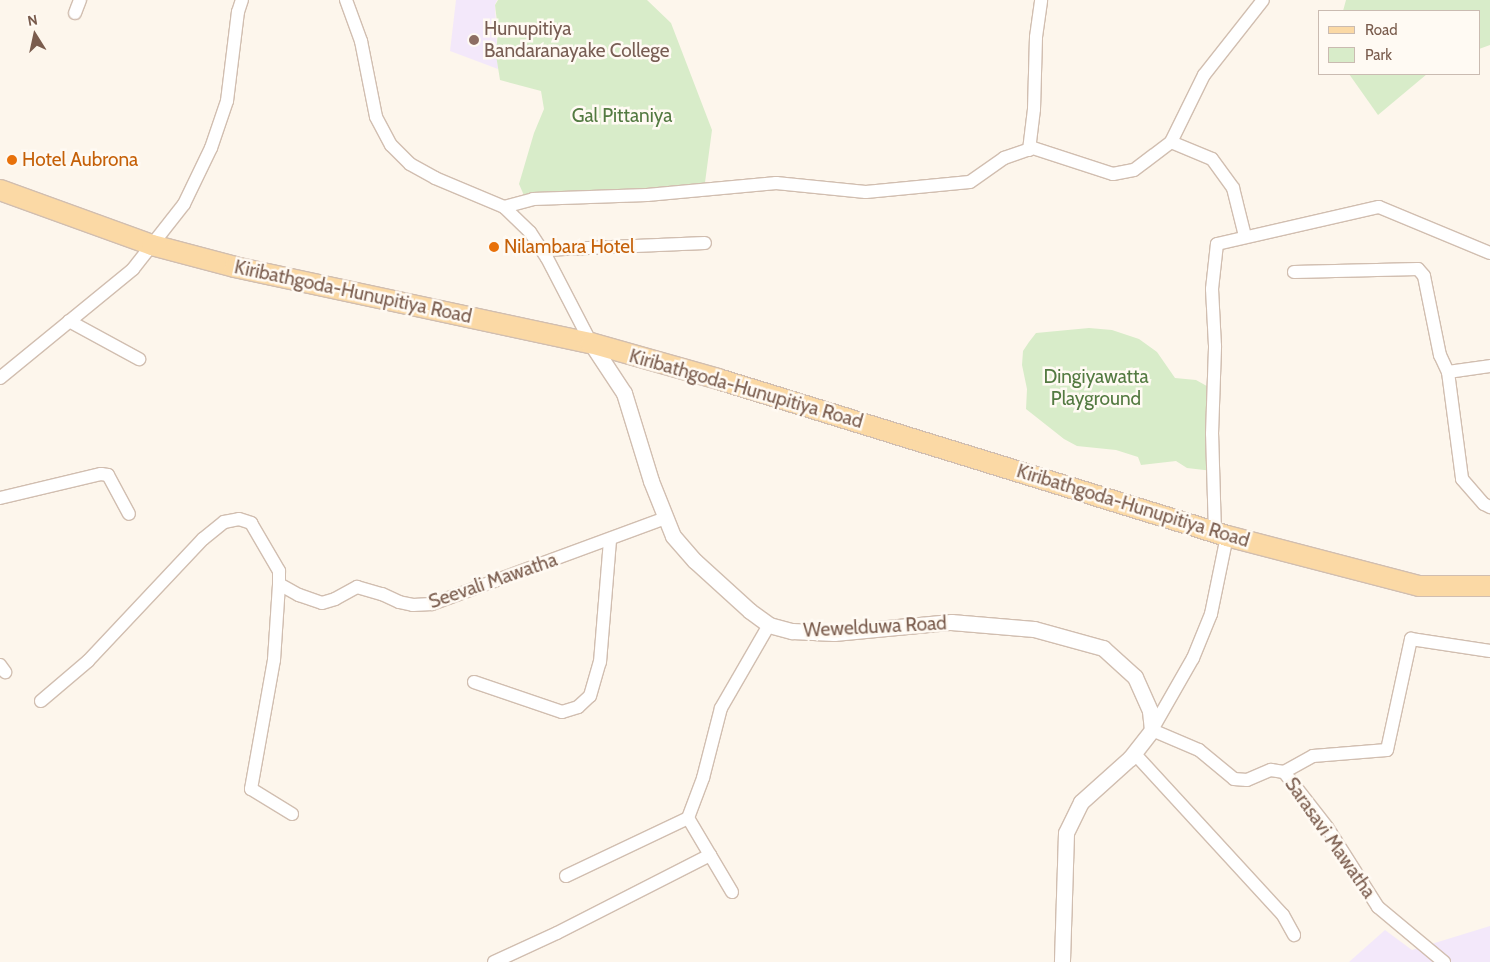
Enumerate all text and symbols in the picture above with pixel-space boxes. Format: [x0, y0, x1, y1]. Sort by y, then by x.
north arrow [10, 10, 60, 60]
legend [1318, 10, 1480, 75]
text: N [26, 11, 39, 30]
place label: Hunupitiya Bandaranayake College [484, 18, 669, 62]
text: Road [1365, 21, 1398, 39]
marker: Hunupitiya Bandaranayake College [468, 34, 480, 46]
text: Park [1365, 46, 1392, 64]
park label: Gal Pittaniya [572, 105, 672, 127]
place label: Hotel Aubrona [22, 149, 138, 171]
marker: Hotel Aubrona [6, 154, 18, 166]
place label: Nilambara Hotel [504, 236, 634, 258]
marker: Nilambara Hotel [488, 241, 500, 253]
street label: Kiribathgoda-Hunupitiya Road [232, 256, 474, 328]
street label: Kiribathgoda-Hunupitiya Road [627, 345, 865, 433]
park label: Dingiyawatta Playground [1043, 366, 1149, 410]
street label: Kiribathgoda-Hunupitiya Road [1014, 460, 1252, 552]
street label: Seevali Mawatha [426, 548, 560, 614]
street label: Wewelduwa Road [803, 612, 947, 642]
street label: Sarasavi Mawatha [1280, 773, 1380, 903]

